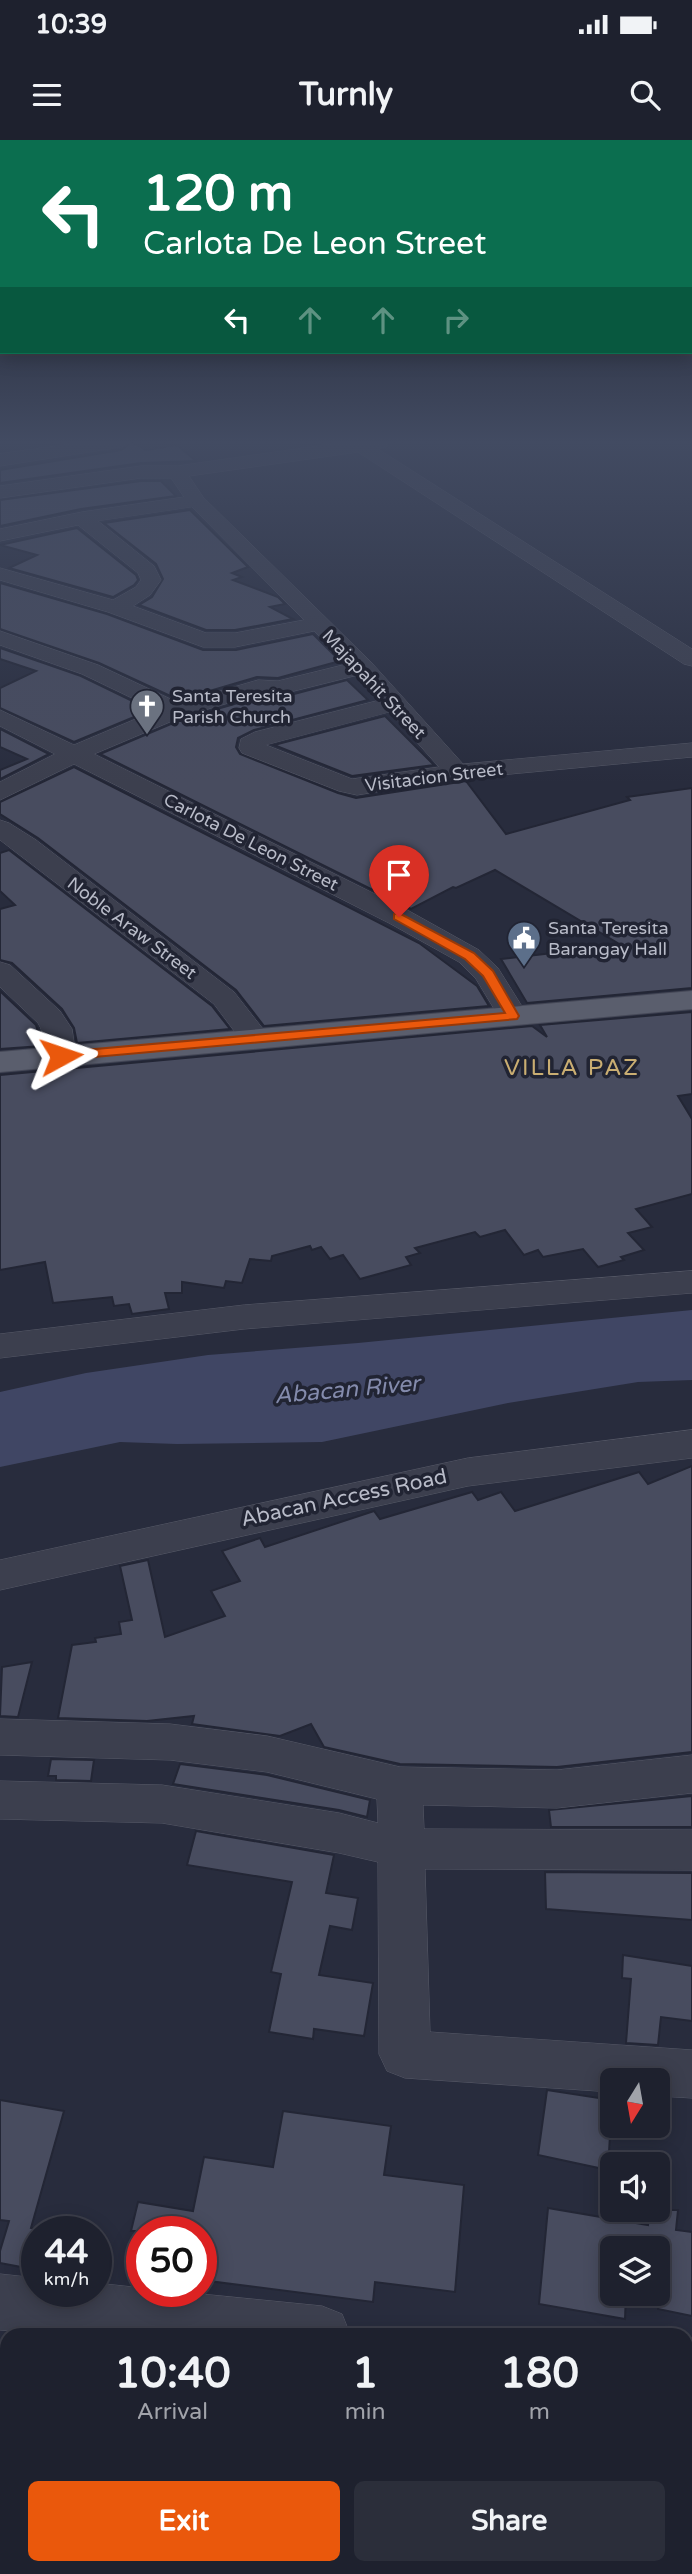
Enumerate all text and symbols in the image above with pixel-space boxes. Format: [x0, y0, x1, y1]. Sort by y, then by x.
text: 10:39 [35, 9, 107, 40]
icon: menu [28, 76, 66, 114]
text: Turnly [299, 76, 393, 114]
icon: search [626, 76, 664, 114]
text: 120 m [143, 165, 293, 224]
icon: left [28, 168, 119, 259]
text: Carlota De Leon Street [143, 225, 486, 263]
icon: left [218, 301, 256, 339]
icon: ahead [291, 301, 329, 339]
icon: ahead [364, 301, 402, 339]
icon: right [437, 301, 475, 339]
street label: Majapahit Street [317, 625, 431, 744]
place label: Santa Teresita Parish Church [172, 685, 293, 728]
church icon: Santa Teresita Parish Church [128, 687, 166, 736]
street label: Visitacion Street [364, 758, 504, 796]
street label: Carlota De Leon Street [160, 788, 342, 896]
pin [369, 845, 429, 917]
icon: arrive [380, 856, 418, 894]
street label: Noble Araw Street [63, 872, 201, 984]
place label: Santa Teresita Barangay Hall [548, 917, 669, 960]
public building icon: Santa Teresita Barangay Hall [505, 919, 543, 968]
position arrow [24, 1019, 98, 1093]
district label: VILLA PAZ [504, 1054, 640, 1082]
water label: Abacan River [273, 1369, 424, 1410]
street label: Abacan Access Road [239, 1464, 449, 1532]
north arrow [600, 2068, 670, 2138]
map controls [600, 2068, 670, 2306]
button: sound [600, 2152, 670, 2222]
speed limit sign: 50 [126, 2216, 217, 2307]
text: 44 [45, 2231, 88, 2273]
button: layers [600, 2236, 670, 2306]
text: km/h [44, 2268, 89, 2290]
text: 10:40 [114, 2348, 231, 2399]
text: 1 [352, 2348, 378, 2399]
text: 180 [500, 2348, 579, 2399]
text: Arrival [137, 2398, 208, 2426]
text: min [345, 2398, 386, 2426]
text: m [529, 2398, 550, 2426]
button: Exit [28, 2481, 340, 2561]
button: Share [354, 2481, 665, 2561]

